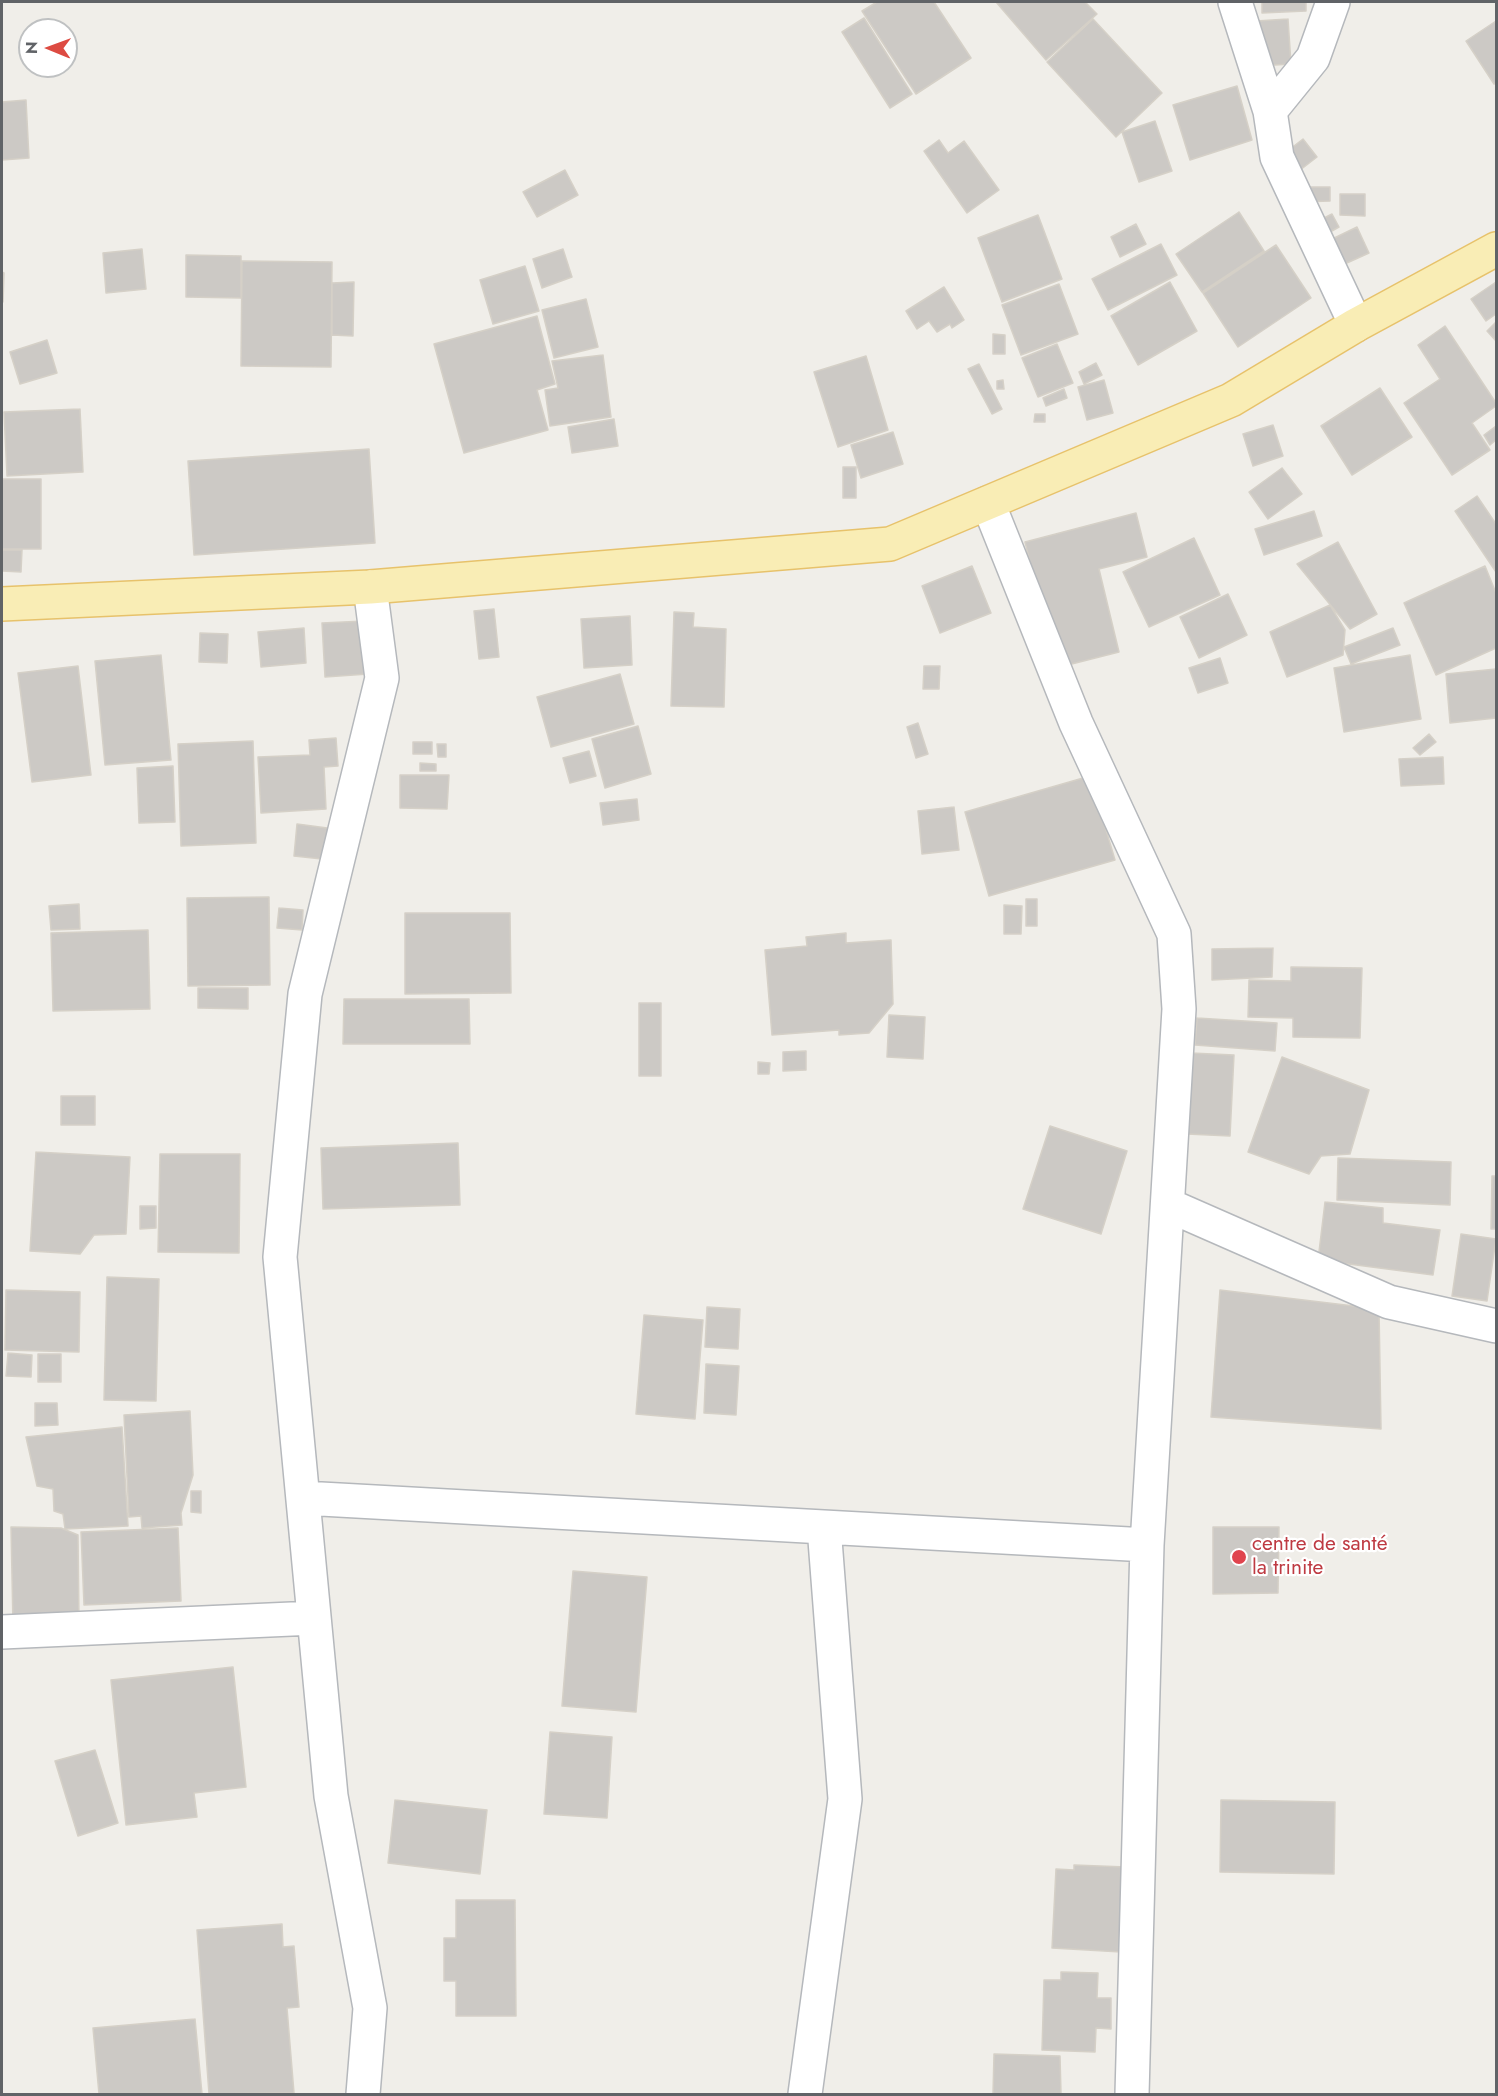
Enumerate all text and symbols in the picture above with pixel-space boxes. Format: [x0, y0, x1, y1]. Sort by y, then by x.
north arrow [18, 18, 78, 78]
text: N [20, 41, 43, 54]
place label: centre de santé la trinite [1252, 1532, 1387, 1582]
marker: centre de santé la trinite [1230, 1548, 1248, 1566]

